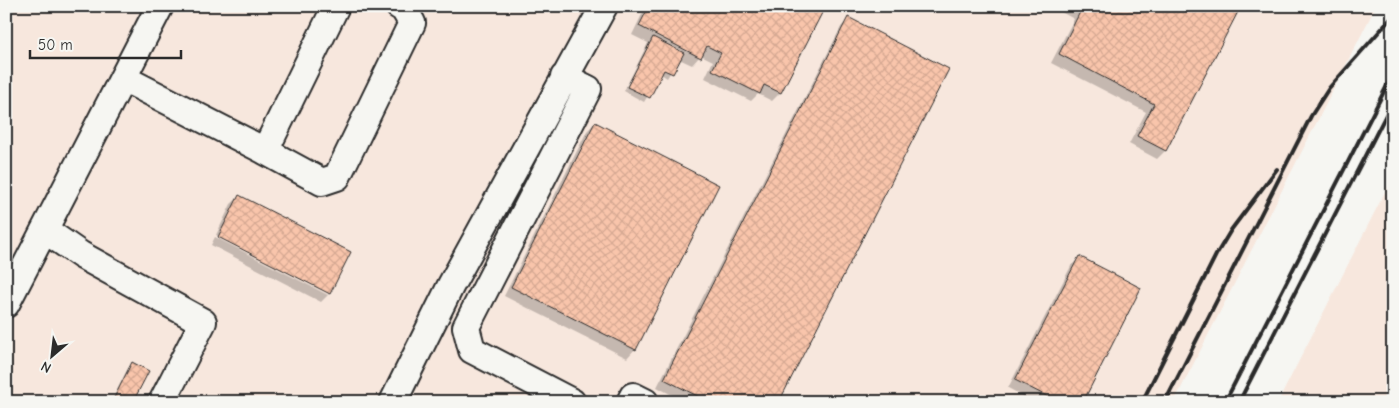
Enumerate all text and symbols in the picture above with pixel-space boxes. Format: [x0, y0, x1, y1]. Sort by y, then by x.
scale bar [30, 28, 181, 60]
text: 50 m [38, 36, 73, 54]
north arrow [28, 330, 78, 380]
text: N [38, 357, 54, 377]

